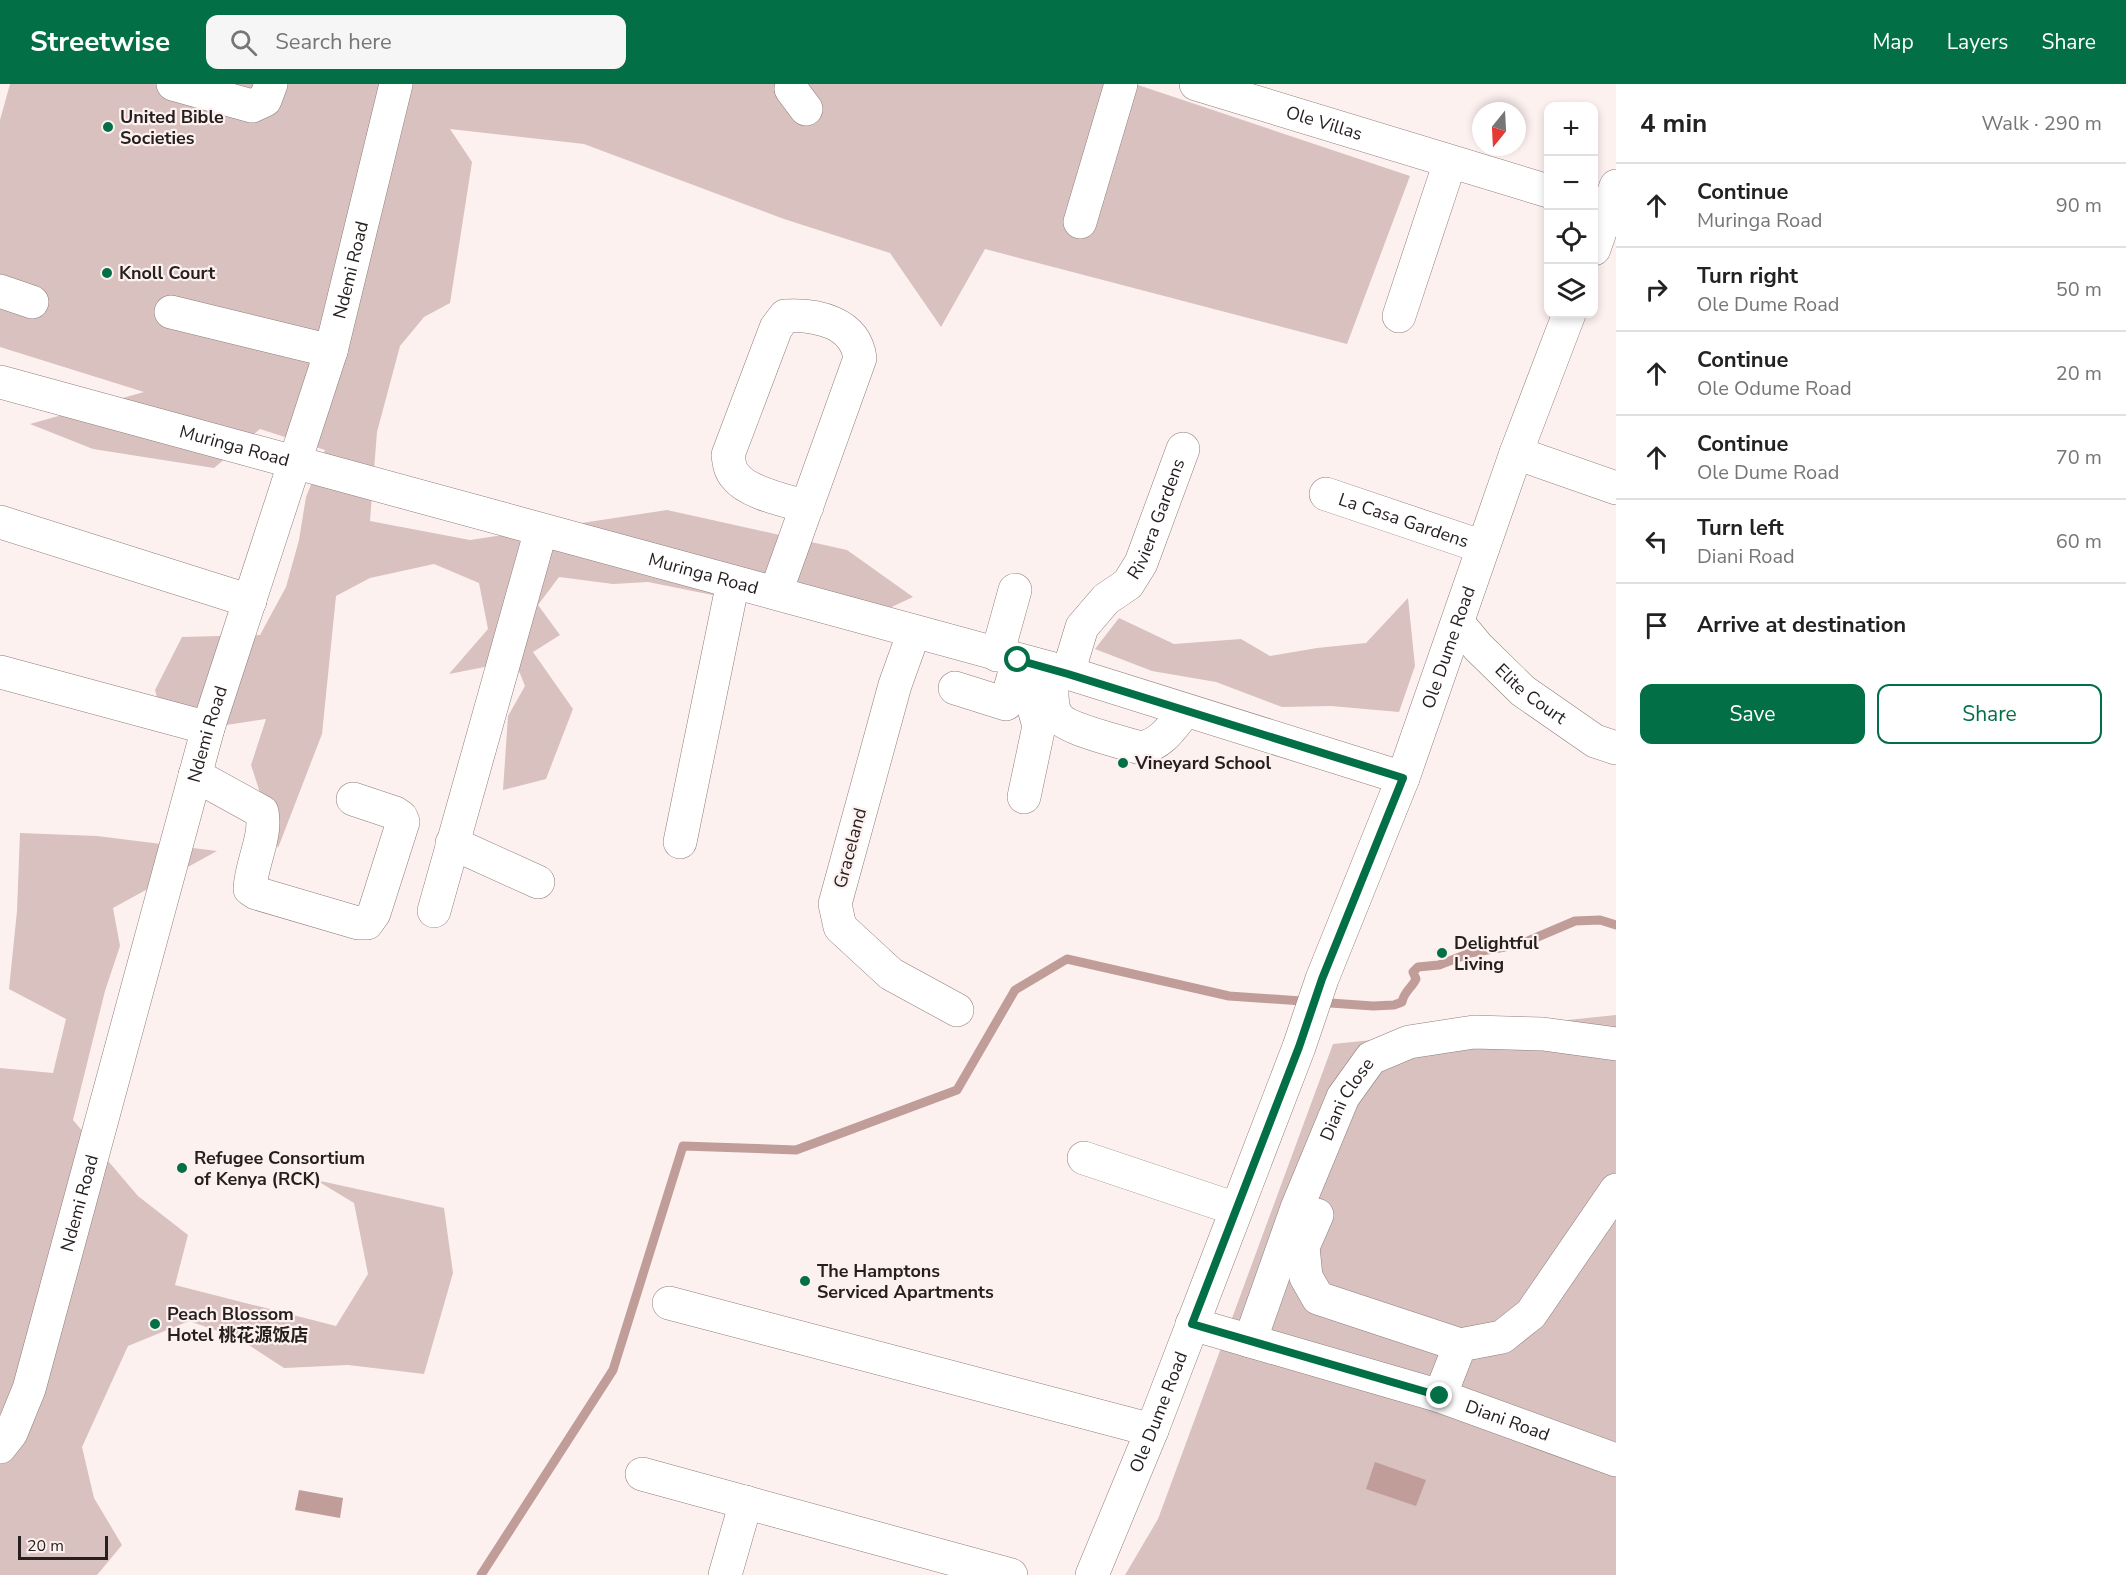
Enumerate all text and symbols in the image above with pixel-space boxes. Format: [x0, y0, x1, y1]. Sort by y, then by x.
search box [206, 15, 626, 69]
text: Streetwise [30, 23, 170, 61]
icon: search [227, 26, 260, 59]
text: Search here [275, 27, 392, 57]
text: Map [1872, 28, 1914, 56]
text: Layers [1947, 28, 2008, 56]
text: Share [2041, 28, 2096, 56]
street label: Ole Villas [1283, 100, 1365, 146]
north arrow [1472, 102, 1526, 156]
map controls [1544, 102, 1598, 318]
button: + [1544, 102, 1598, 156]
place label: United Bible Societies [120, 105, 224, 150]
text: 4 min [1640, 106, 1707, 141]
text: Walk · 290 m [1982, 110, 2102, 137]
marker: United Bible Societies [101, 120, 115, 134]
button: − [1544, 156, 1598, 210]
text: Continue [1697, 177, 1788, 207]
icon: ahead [1640, 189, 1673, 222]
text: 90 m [2056, 192, 2102, 219]
text: Muringa Road [1697, 207, 1822, 234]
button: locate [1544, 210, 1598, 264]
street label: Ndemi Road [327, 219, 374, 321]
place label: Knoll Court [119, 261, 215, 285]
text: Turn right [1697, 261, 1798, 291]
button: layers [1544, 264, 1598, 318]
marker: Knoll Court [100, 266, 114, 280]
icon: right [1640, 273, 1673, 306]
text: 50 m [2056, 276, 2102, 303]
text: Ole Dume Road [1697, 291, 1839, 318]
text: Continue [1697, 345, 1788, 375]
icon: ahead [1640, 357, 1673, 390]
text: 20 m [2056, 360, 2102, 387]
text: Ole Odume Road [1697, 375, 1852, 402]
street label: Muringa Road [177, 419, 292, 472]
text: Continue [1697, 429, 1788, 459]
icon: ahead [1640, 441, 1673, 474]
text: 70 m [2056, 444, 2102, 471]
street label: Riviera Gardens [1122, 455, 1190, 584]
text: Ole Dume Road [1697, 459, 1839, 486]
street label: La Casa Gardens [1335, 487, 1472, 553]
text: Turn left [1697, 513, 1784, 543]
icon: left [1640, 525, 1673, 558]
text: 60 m [2056, 528, 2102, 555]
text: Diani Road [1697, 543, 1795, 570]
street label: Muringa Road [646, 547, 761, 600]
street label: Ole Dume Road [1416, 583, 1481, 712]
icon: arrive [1640, 609, 1673, 642]
text: Arrive at destination [1697, 610, 1906, 640]
route start [1004, 646, 1030, 672]
street label: Elite Court [1490, 658, 1572, 730]
street label: Ndemi Road [182, 683, 233, 785]
button: Save [1640, 684, 1865, 744]
button: Share [1877, 684, 2102, 744]
place label: Vineyard School [1134, 751, 1271, 775]
marker: Vineyard School [1116, 756, 1130, 770]
street label: Graceland [828, 805, 872, 891]
place label: Delightful Living [1454, 931, 1539, 976]
marker: Delightful Living [1435, 946, 1449, 960]
street label: Diani Close [1314, 1053, 1379, 1144]
place label: Refugee Consortium of Kenya (RCK) [194, 1146, 365, 1191]
street label: Ndemi Road [55, 1152, 104, 1254]
marker: Refugee Consortium of Kenya (RCK) [175, 1161, 189, 1175]
place label: The Hamptons Serviced Apartments [817, 1259, 994, 1304]
marker: The Hamptons Serviced Apartments [798, 1274, 812, 1288]
place label: Peach Blossom Hotel 桃花源饭店 [167, 1302, 308, 1347]
marker: Peach Blossom Hotel 桃花源饭店 [148, 1317, 162, 1331]
street label: Ole Dume Road [1124, 1348, 1193, 1476]
route end [1426, 1382, 1452, 1408]
street label: Diani Road [1462, 1394, 1553, 1447]
scale bar [18, 1533, 108, 1560]
text: 20 m [27, 1535, 64, 1557]

